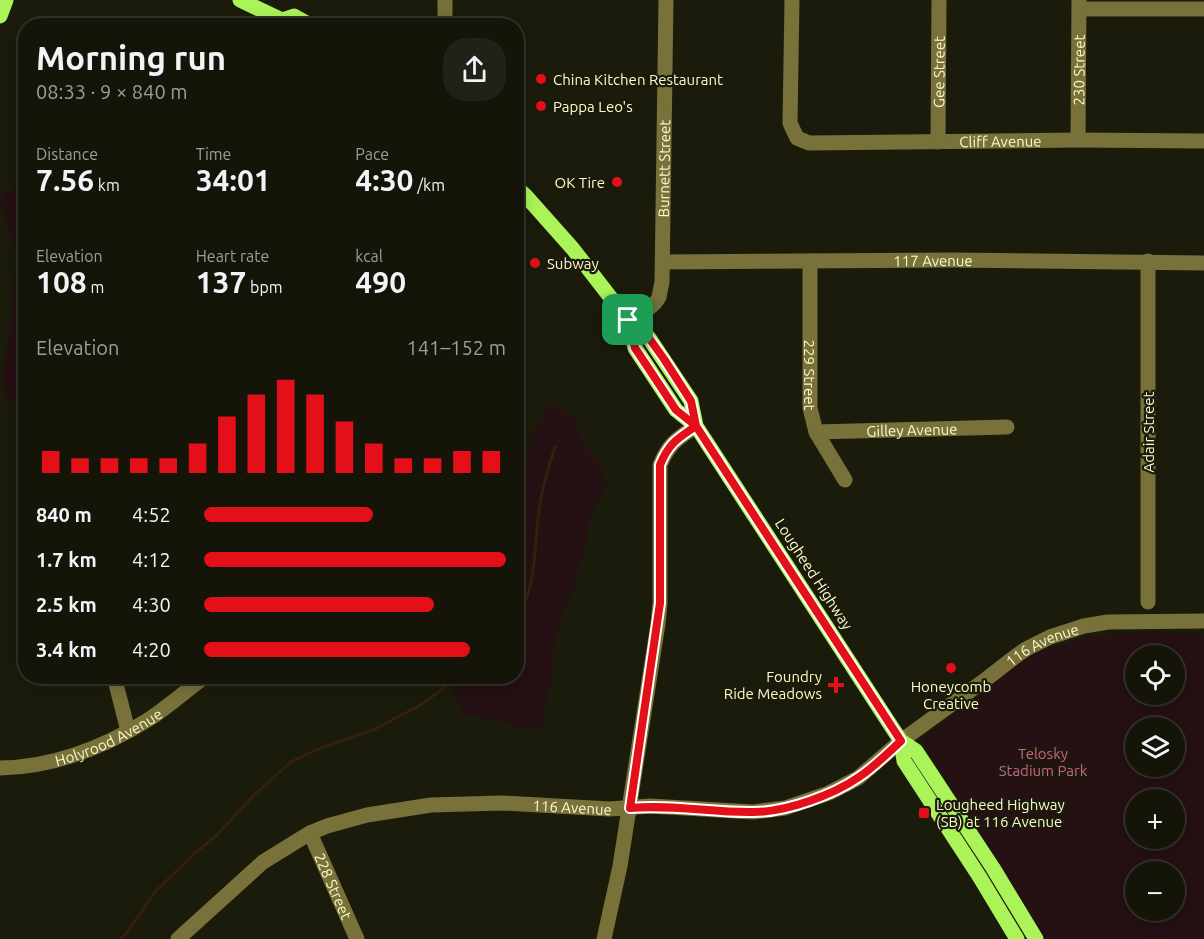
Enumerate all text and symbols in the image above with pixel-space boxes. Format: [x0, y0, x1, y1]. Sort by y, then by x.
street label: 230 Street [1070, 34, 1087, 105]
street label: Gee Street [930, 36, 947, 108]
button: share [443, 38, 506, 101]
text: Morning run [36, 39, 226, 76]
place label: China Kitchen Restaurant [553, 71, 723, 88]
marker: China Kitchen Restaurant [534, 72, 548, 86]
text: 08:33 · 9 × 840 m [36, 80, 188, 103]
place label: Pappa Leo's [553, 98, 633, 115]
marker: Pappa Leo's [534, 99, 548, 113]
street label: Burnett Street [654, 119, 673, 218]
street label: Cliff Avenue [959, 132, 1042, 150]
text: Distance [36, 145, 98, 163]
text: Time [196, 145, 231, 163]
text: Pace [355, 145, 389, 163]
text: 7.56 [36, 163, 94, 197]
text: 34:01 [196, 163, 271, 197]
text: 4:30 [355, 163, 413, 197]
place label: OK Tire [555, 174, 605, 191]
marker: OK Tire [610, 175, 624, 189]
text: km [94, 176, 120, 194]
text: /km [413, 176, 445, 194]
text: Elevation [36, 247, 103, 265]
text: Heart rate [196, 247, 269, 265]
text: kcal [355, 247, 383, 265]
street label: 117 Avenue [893, 251, 973, 269]
place label: Subway [547, 255, 599, 272]
marker: Subway [528, 256, 542, 270]
text: 108 [36, 265, 87, 299]
text: 137 [196, 265, 246, 299]
text: 490 [355, 265, 406, 299]
text: m [87, 278, 104, 296]
text: bpm [246, 278, 283, 296]
pin [602, 294, 653, 345]
icon: arrive [611, 303, 644, 336]
text: Elevation [36, 336, 119, 359]
text: 141–152 m [407, 336, 506, 359]
street label: 229 Street [802, 340, 819, 410]
street label: Adair Street [1140, 391, 1157, 472]
street label: Gilley Avenue [866, 420, 958, 439]
text: 840 m [36, 503, 92, 526]
text: 4:52 [132, 503, 171, 526]
street label: Lougheed Highway [772, 515, 856, 633]
text: 1.7 km [36, 548, 97, 571]
text: 4:12 [132, 548, 171, 571]
text: 2.5 km [36, 593, 97, 616]
text: 4:30 [132, 593, 171, 616]
street label: 116 Avenue [1002, 620, 1081, 669]
text: 3.4 km [36, 638, 97, 661]
text: 4:20 [132, 638, 171, 661]
map controls [1125, 645, 1185, 921]
button: locate [1125, 645, 1185, 705]
marker: Honeycomb Creative [944, 661, 958, 675]
place label: Foundry Ride Meadows [724, 668, 822, 702]
marker: Foundry Ride Meadows [827, 676, 845, 694]
place label: Honeycomb Creative [911, 678, 991, 712]
street label: Holyrood Avenue [53, 705, 165, 769]
button: layers [1125, 717, 1185, 777]
park label: Telosky Stadium Park [999, 745, 1088, 779]
button: + [1125, 789, 1185, 849]
street label: 116 Avenue [532, 796, 612, 818]
place label: Lougheed Highway (SB) at 116 Avenue [936, 796, 1065, 830]
marker: Lougheed Highway (SB) at 116 Avenue [917, 806, 931, 820]
street label: 228 Street [311, 850, 356, 922]
button: − [1125, 861, 1185, 921]

